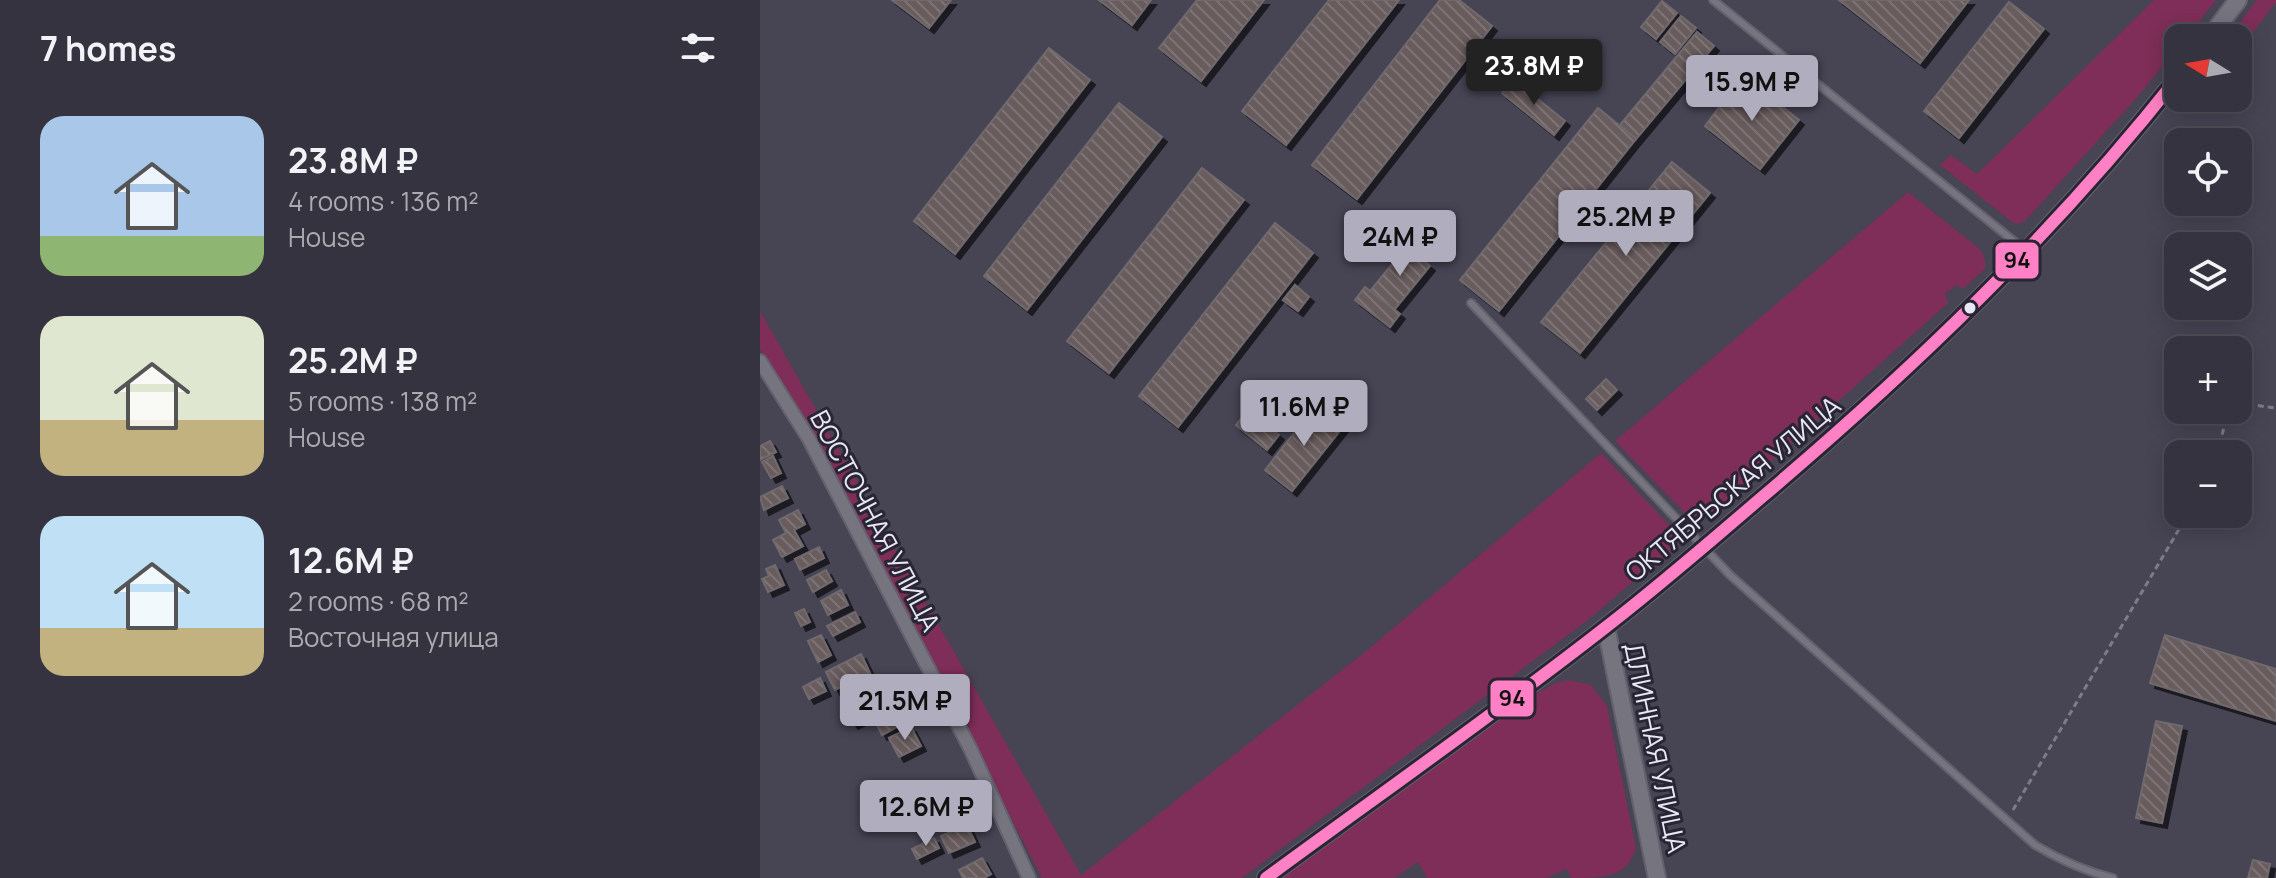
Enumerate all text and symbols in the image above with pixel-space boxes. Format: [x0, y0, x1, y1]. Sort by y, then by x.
north arrow [2164, 24, 2252, 112]
map controls [2164, 24, 2252, 528]
text: 7 homes [40, 25, 176, 71]
icon: filters [676, 26, 720, 70]
pin: 23.8M ₽ [1460, 39, 1608, 107]
text: 23.8M ₽ [1484, 47, 1584, 83]
pin: 15.9M ₽ [1678, 55, 1826, 123]
text: 15.9M ₽ [1704, 63, 1800, 99]
button: locate [2164, 128, 2252, 216]
text: 23.8M ₽ [288, 137, 418, 183]
icon: home [104, 148, 200, 244]
text: 4 rooms · 136 m² [288, 183, 479, 219]
pin: 25.2M ₽ [1552, 190, 1700, 258]
text: 25.2M ₽ [1576, 198, 1676, 234]
pin: 24M ₽ [1344, 210, 1456, 278]
text: 24M ₽ [1362, 218, 1438, 254]
text: House [288, 219, 365, 255]
button: layers [2164, 232, 2252, 320]
line badge: 94 [1994, 241, 2040, 280]
text: 94 [2003, 245, 2031, 275]
unlabelled marker [1962, 300, 1978, 316]
button: + [2164, 336, 2252, 424]
text: 25.2M ₽ [288, 337, 418, 383]
icon: home [104, 348, 200, 444]
pin: 11.6M ₽ [1230, 380, 1378, 448]
text: 5 rooms · 138 m² [288, 383, 477, 419]
street label: ОКТЯБРЬСКАЯ УЛИЦА [1617, 387, 1848, 589]
text: 11.6M ₽ [1258, 388, 1350, 424]
street label: ВОСТОЧНАЯ УЛИЦА [802, 404, 949, 638]
text: House [288, 419, 365, 455]
button: − [2164, 440, 2252, 528]
text: 12.6M ₽ [288, 537, 414, 583]
icon: home [104, 548, 200, 644]
text: 2 rooms · 68 m² [288, 583, 469, 619]
text: Восточная улица [288, 619, 499, 655]
street label: ДЛИННАЯ УЛИЦА [1616, 639, 1696, 856]
pin: 21.5M ₽ [831, 674, 979, 742]
line badge: 94 [1489, 679, 1535, 718]
text: 21.5M ₽ [858, 682, 952, 718]
text: 94 [1498, 683, 1526, 713]
pin: 12.6M ₽ [852, 780, 1000, 848]
text: 12.6M ₽ [878, 788, 974, 824]

